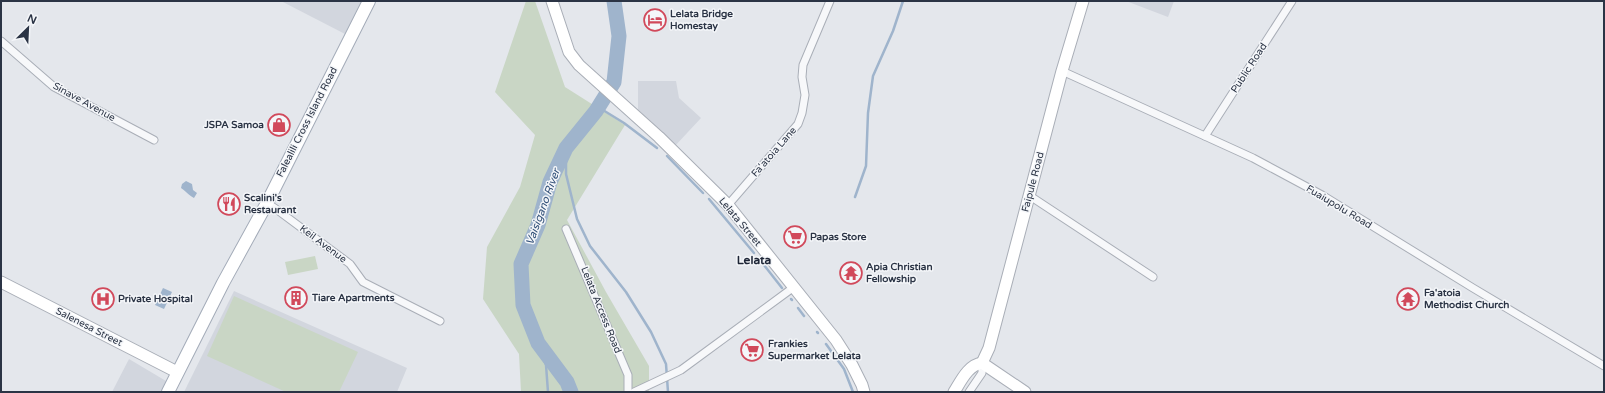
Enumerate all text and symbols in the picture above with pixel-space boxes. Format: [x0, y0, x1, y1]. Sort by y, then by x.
hotel icon: Lelata Bridge Homestay [642, 7, 668, 33]
north arrow [8, 8, 48, 48]
place label: Lelata Bridge Homestay [670, 8, 733, 32]
text: N [25, 12, 39, 27]
street label: Public Road [1228, 41, 1270, 95]
street label: Falealili Cross Island Road [274, 65, 340, 179]
street label: Sinave Avenue [51, 80, 118, 124]
shop icon: JSPA Samoa [266, 112, 292, 138]
place label: JSPA Samoa [203, 119, 264, 131]
street label: Fa'atoia Lane [749, 124, 799, 179]
street label: Faipule Road [1019, 151, 1047, 213]
water label: Vaisigano River [523, 165, 563, 247]
street label: Fuaiupolu Road [1304, 183, 1374, 231]
restaurant icon: Scalini's Restaurant [216, 191, 242, 217]
place label: Scalini's Restaurant [244, 192, 296, 216]
street label: Lelata Street [716, 195, 764, 249]
street label: Keil Avenue [297, 222, 349, 266]
supermarket icon: Papas Store [782, 224, 808, 250]
place label: Papas Store [810, 231, 867, 243]
district label: Lelata [737, 253, 772, 267]
temple icon: Apia Christian Fellowship [838, 260, 864, 286]
place label: Apia Christian Fellowship [866, 261, 933, 285]
street label: Lelata Access Road [578, 265, 624, 355]
building icon: Tiare Apartments [283, 285, 309, 311]
hospital icon: Private Hospital [90, 286, 116, 312]
temple icon: Fa'atoia Methodist Church [1395, 286, 1421, 312]
place label: Fa'atoia Methodist Church [1424, 287, 1509, 311]
place label: Tiare Apartments [311, 292, 395, 304]
place label: Private Hospital [118, 293, 193, 305]
street label: Salenesa Street [54, 305, 125, 349]
supermarket icon: Frankies Supermarket Lelata [739, 337, 765, 363]
place label: Frankies Supermarket Lelata [768, 338, 861, 362]

